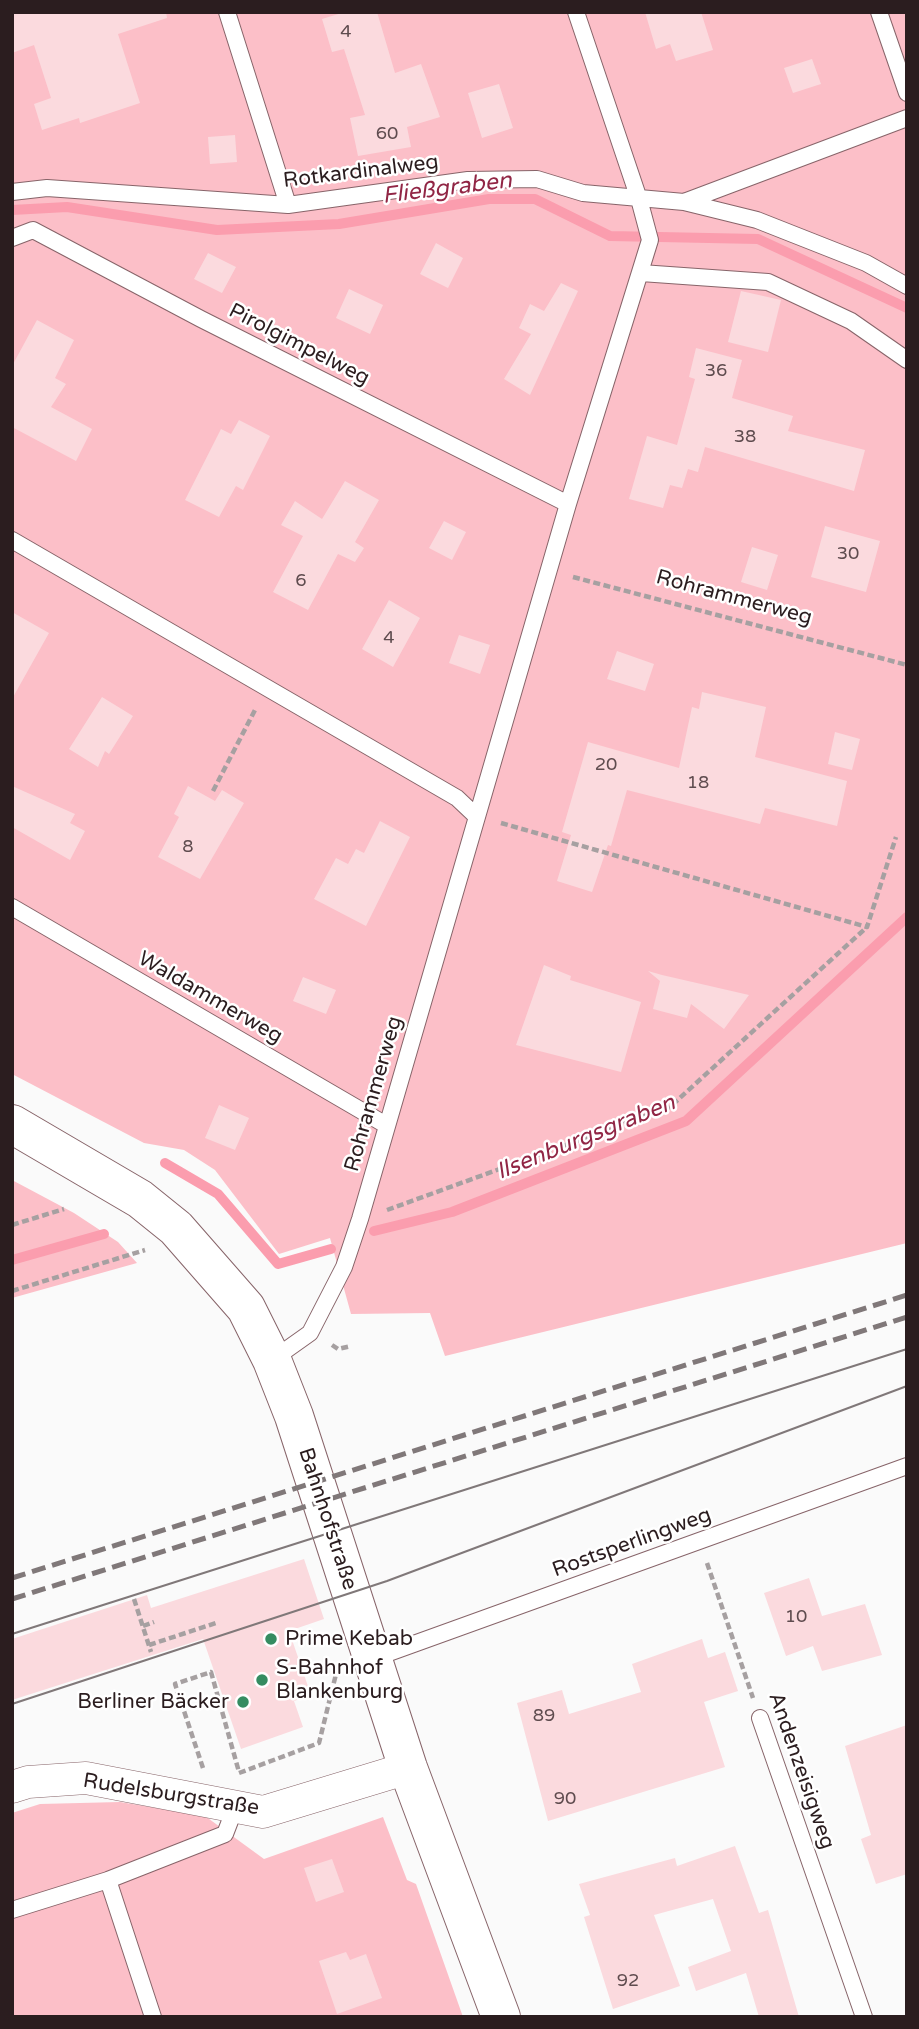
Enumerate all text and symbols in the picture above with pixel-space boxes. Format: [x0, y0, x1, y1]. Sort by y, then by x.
house number: 4 [340, 21, 352, 43]
house number: 60 [376, 123, 398, 145]
street label: Rotkardinalweg [282, 150, 440, 194]
water label: Fließgraben [381, 167, 513, 211]
street label: Pirolgimpelweg [224, 299, 374, 391]
house number: 36 [705, 360, 727, 382]
house number: 38 [734, 426, 756, 448]
house number: 30 [837, 543, 859, 565]
street label: Rohrammerweg [653, 565, 815, 631]
house number: 6 [295, 570, 307, 592]
house number: 4 [383, 627, 395, 649]
house number: 20 [595, 754, 617, 776]
house number: 18 [687, 772, 709, 794]
house number: 8 [182, 836, 194, 858]
street label: Waldammerweg [133, 946, 287, 1050]
street label: Rohrammerweg [340, 1013, 408, 1175]
water label: Ilsenburgsgraben [493, 1090, 679, 1186]
street label: Bahnhofstraße [292, 1445, 362, 1593]
street label: Rostsperlingweg [549, 1503, 715, 1583]
house number: 10 [785, 1606, 807, 1628]
place label: Prime Kebab [285, 1626, 413, 1652]
marker: Prime Kebab [263, 1631, 279, 1647]
place label: S-Bahnhof Blankenburg [276, 1655, 403, 1705]
marker: S-Bahnhof Blankenburg [254, 1672, 270, 1688]
place label: Berliner Bäcker [77, 1689, 229, 1715]
street label: Andenzeisigweg [762, 1689, 840, 1853]
marker: Berliner Bäcker [235, 1694, 251, 1710]
house number: 89 [533, 1705, 555, 1727]
street label: Rudelsburgstraße [81, 1769, 261, 1821]
house number: 90 [554, 1788, 576, 1810]
house number: 92 [617, 1970, 639, 1992]

